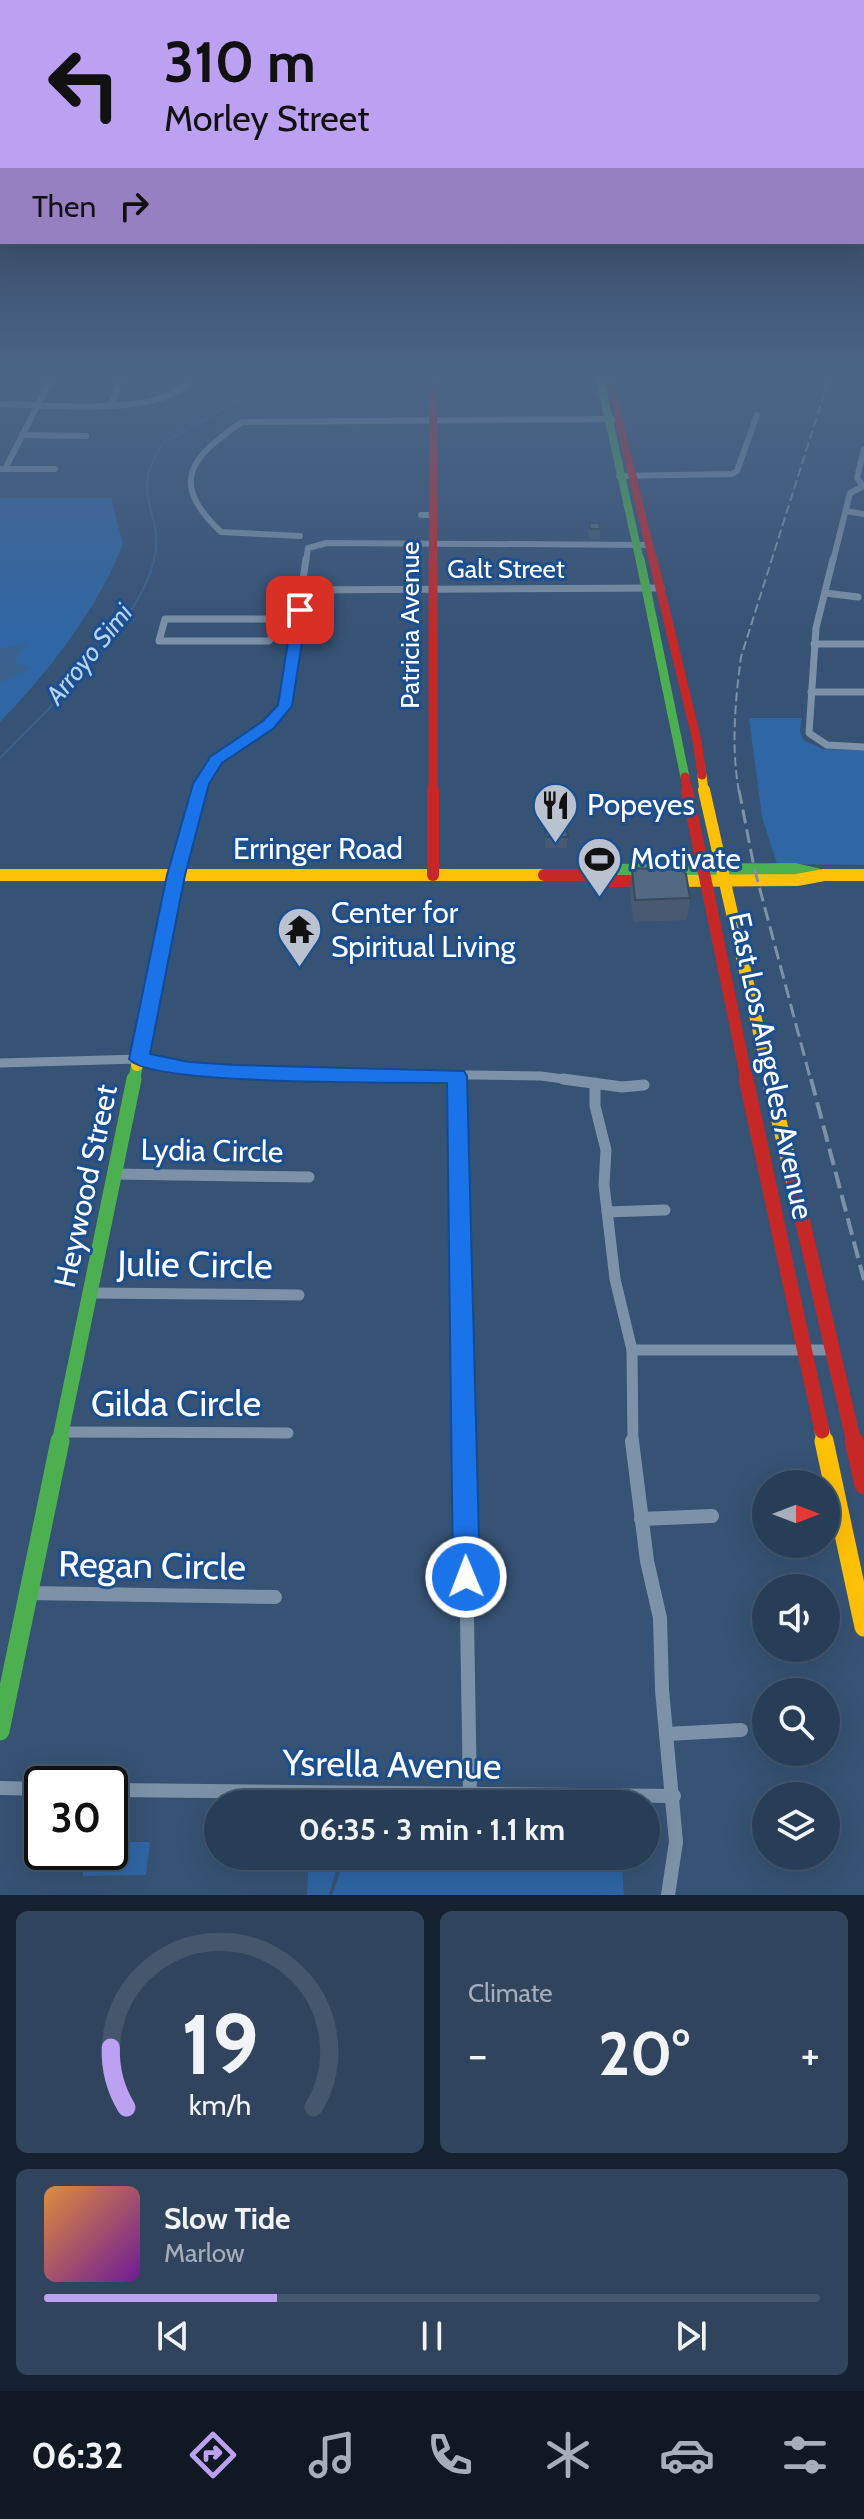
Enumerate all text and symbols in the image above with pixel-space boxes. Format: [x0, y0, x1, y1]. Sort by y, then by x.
text: 310 m [164, 28, 316, 96]
icon: left [32, 32, 136, 136]
text: Morley Street [164, 96, 369, 140]
icon: right [112, 184, 156, 228]
text: Then [32, 188, 96, 225]
street label: Patricia Avenue [394, 541, 426, 709]
street label: Galt Street [447, 553, 565, 585]
pin [266, 576, 334, 644]
icon: arrive [278, 588, 322, 632]
water label: Arroyo Simi [38, 597, 139, 711]
restaurant icon: Popeyes [532, 781, 580, 844]
place label: Popeyes [587, 786, 695, 823]
street label: Erringer Road [233, 830, 403, 867]
sports icon: Motivate [575, 835, 623, 898]
place label: Motivate [630, 840, 741, 877]
place label: Center for Spiritual Living [331, 894, 517, 965]
temple icon: Center for Spiritual Living [276, 906, 324, 969]
street label: East Los Angeles Avenue [721, 909, 822, 1223]
street label: Heywood Street [46, 1081, 125, 1291]
street label: Lydia Circle [140, 1131, 284, 1170]
street label: Julie Circle [116, 1241, 273, 1287]
street label: Gilda Circle [91, 1381, 261, 1425]
north arrow [752, 1470, 840, 1558]
map controls [752, 1470, 840, 1870]
position arrow [424, 1535, 508, 1619]
street label: Regan Circle [58, 1541, 246, 1589]
button: sound [752, 1574, 840, 1662]
button: search [752, 1678, 840, 1766]
street label: Ysrella Avenue [281, 1740, 502, 1788]
speed limit sign: 30 [24, 1766, 128, 1870]
button: layers [752, 1782, 840, 1870]
text: 06:35 · 3 min · 1.1 km [299, 1811, 565, 1848]
text: Climate [468, 1977, 553, 2009]
text: 19 [181, 1994, 259, 2095]
text: 20° [598, 2017, 690, 2090]
text: − [468, 2028, 487, 2081]
text: + [801, 2028, 820, 2081]
text: km/h [189, 2087, 251, 2122]
text: Slow Tide [164, 2200, 291, 2237]
text: Marlow [164, 2237, 245, 2269]
icon: previous [151, 2314, 195, 2358]
icon: pause [410, 2314, 454, 2358]
icon: next [669, 2314, 713, 2358]
icon: directions [185, 2427, 241, 2483]
icon: music [304, 2427, 360, 2483]
icon: phone [422, 2427, 478, 2483]
icon: climate [540, 2427, 596, 2483]
icon: car [659, 2427, 715, 2483]
icon: filters [777, 2427, 833, 2483]
text: 06:32 [31, 2433, 123, 2477]

